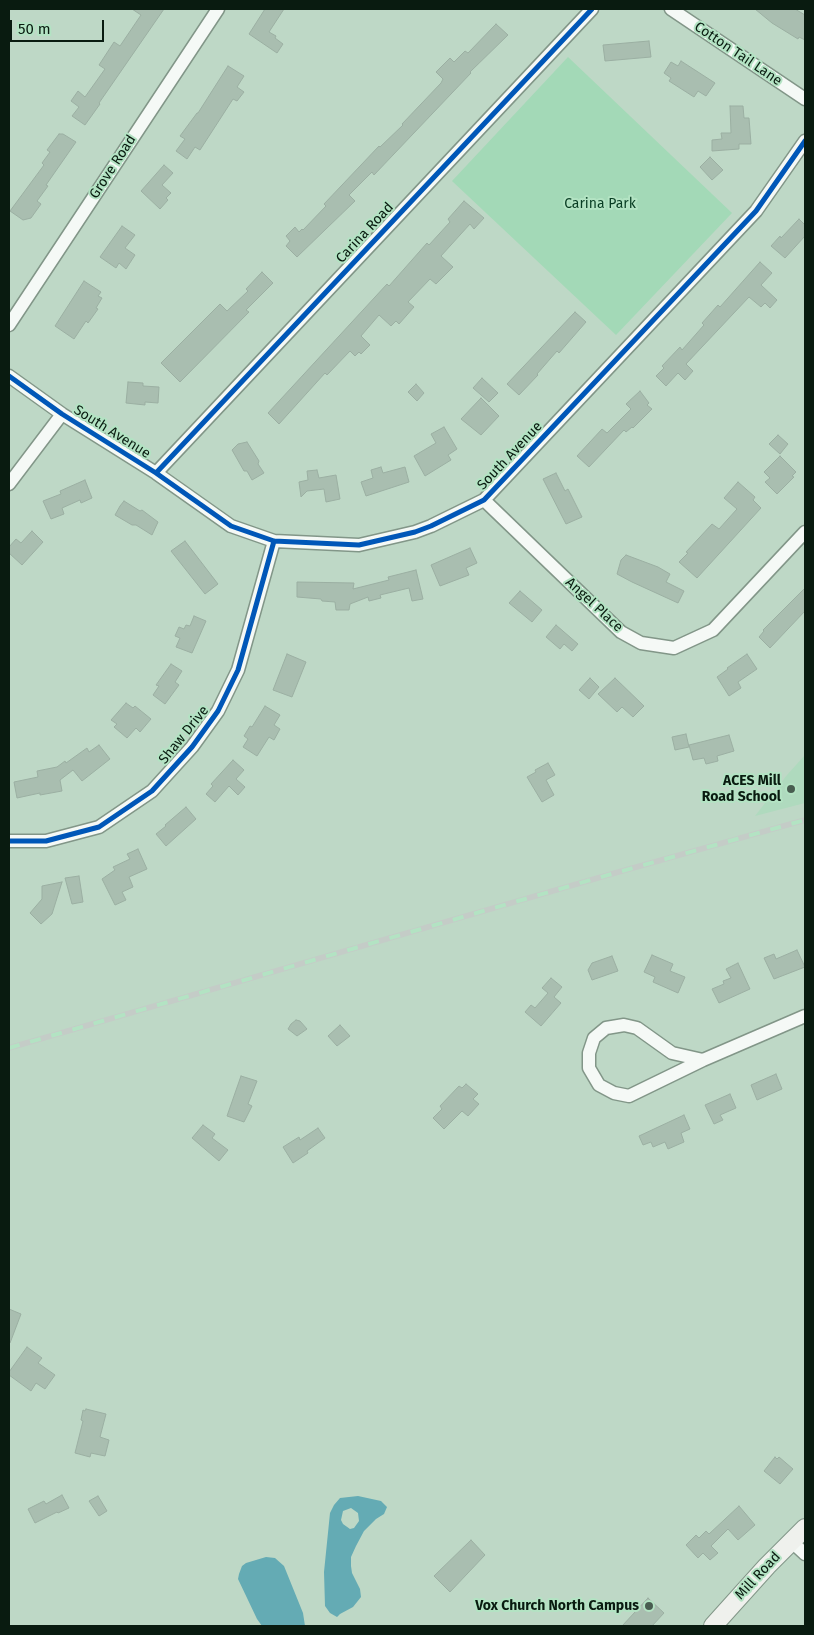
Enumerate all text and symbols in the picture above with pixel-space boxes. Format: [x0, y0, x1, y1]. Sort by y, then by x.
scale bar [12, 10, 106, 42]
street label: Cotton Tail Lane [691, 19, 785, 89]
text: 50 m [18, 20, 51, 38]
street label: Grove Road [86, 132, 140, 202]
park label: Carina Park [564, 196, 636, 212]
street label: Carina Road [333, 199, 397, 267]
street label: South Avenue [70, 402, 154, 462]
street label: South Avenue [474, 418, 546, 494]
street label: Angel Place [562, 574, 626, 636]
street label: Shaw Drive [155, 703, 213, 767]
place label: ACES Mill Road School [702, 773, 781, 806]
marker: ACES Mill Road School [785, 783, 797, 795]
street label: Mill Road [732, 1549, 784, 1603]
place label: Vox Church North Campus [475, 1598, 639, 1614]
marker: Vox Church North Campus [643, 1600, 655, 1612]

